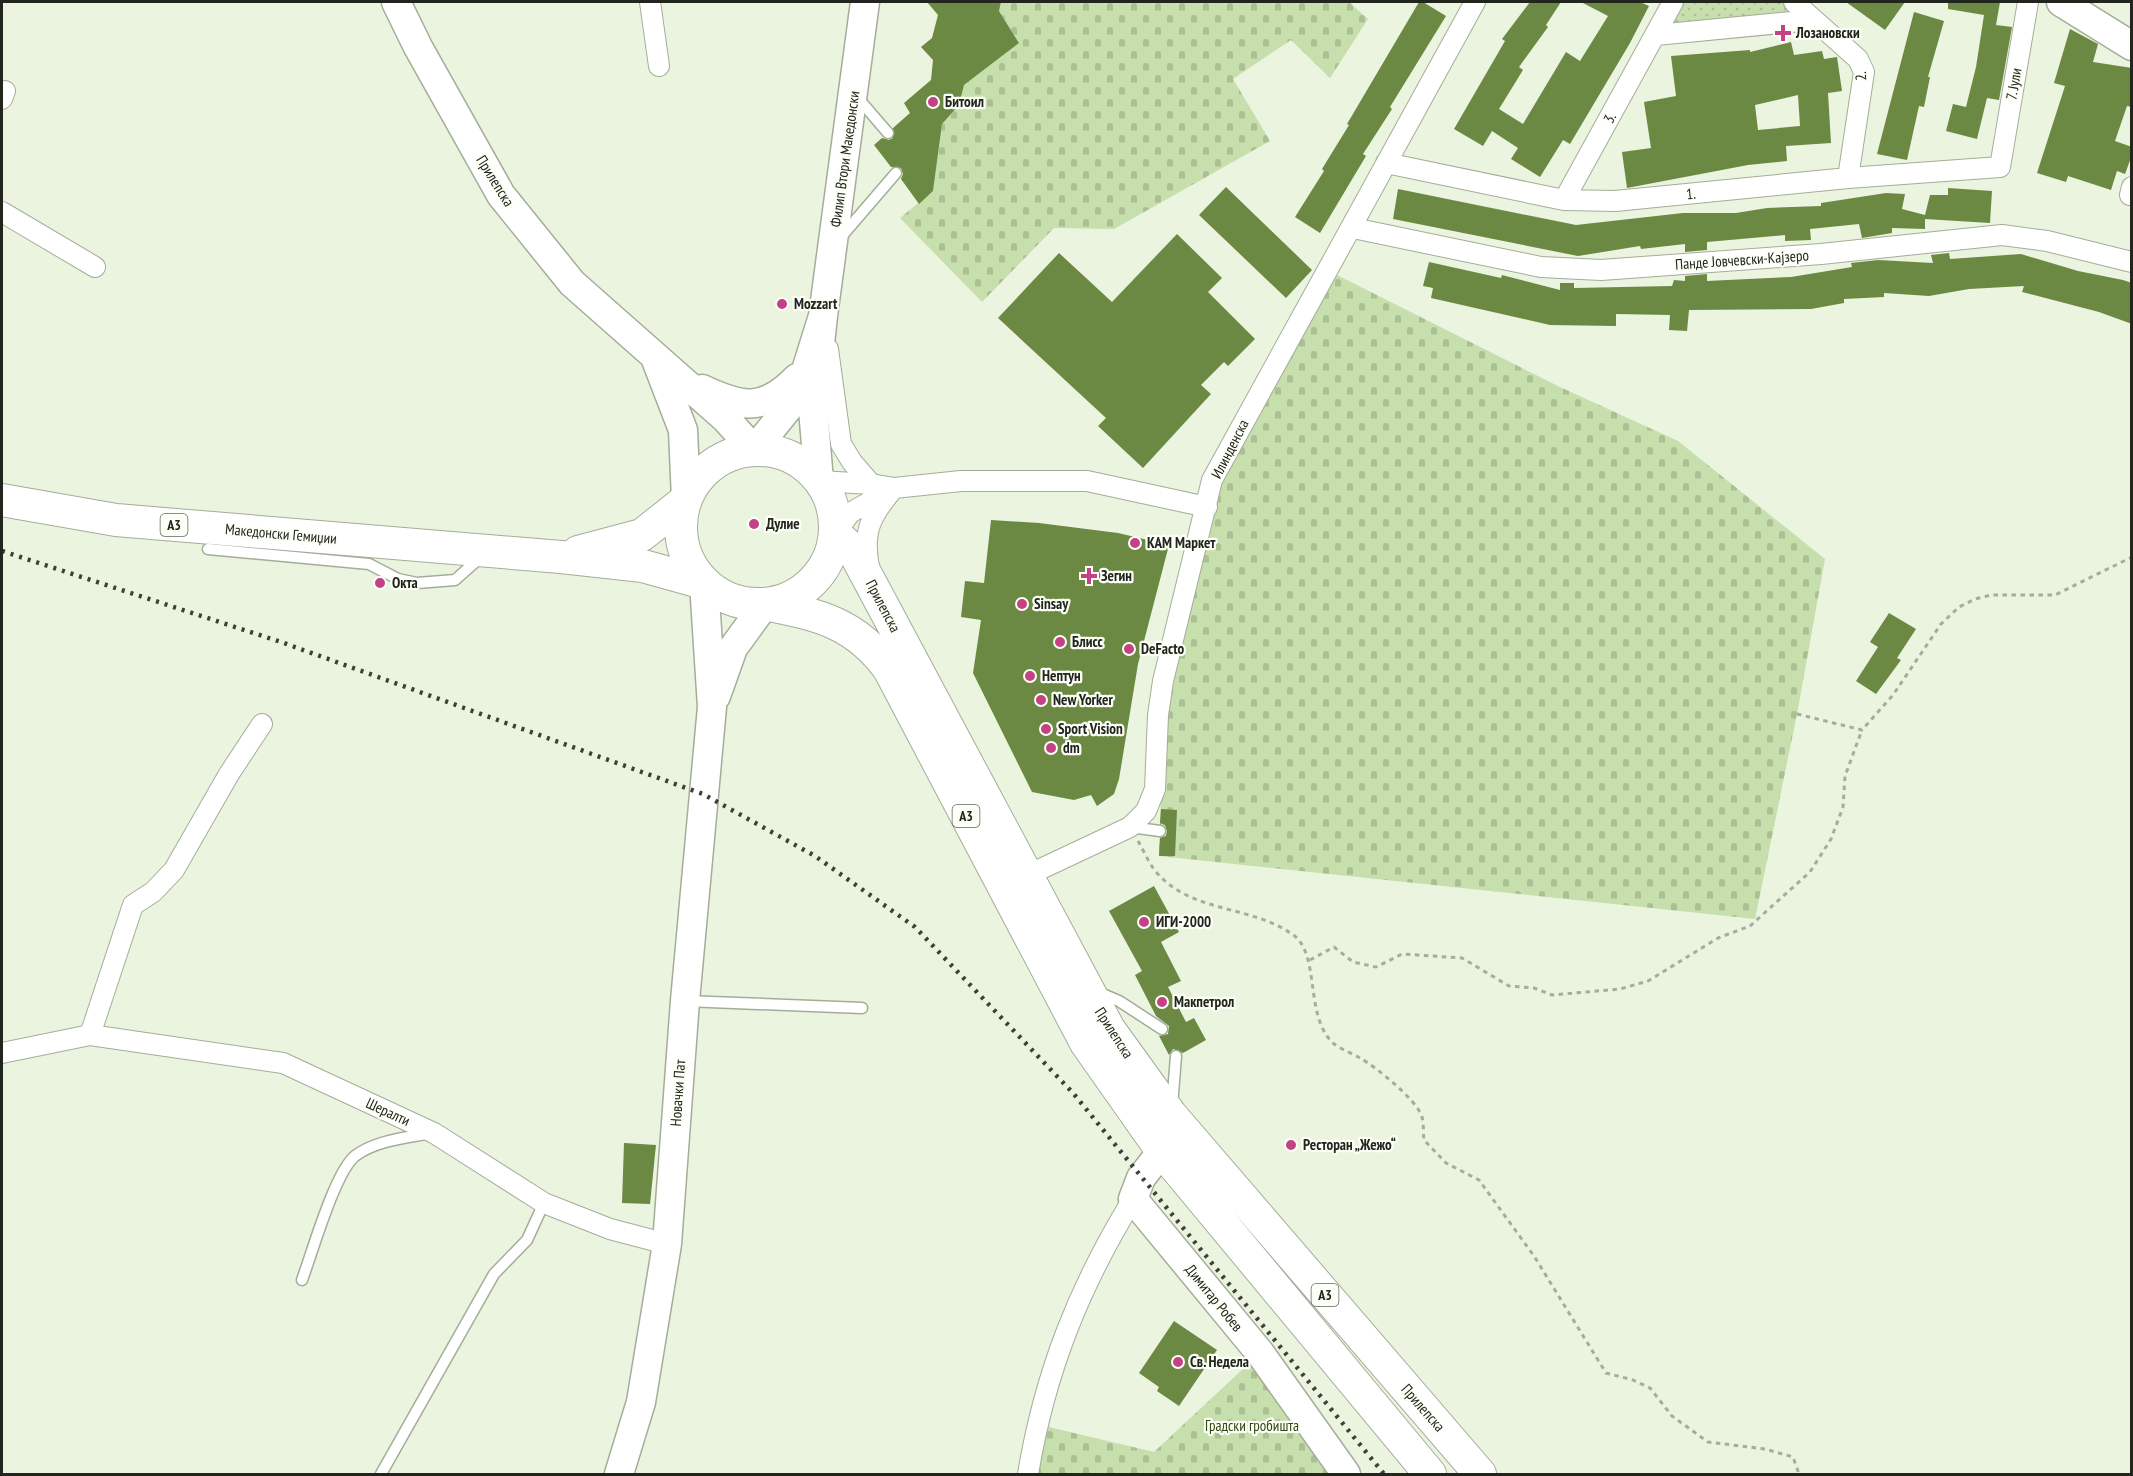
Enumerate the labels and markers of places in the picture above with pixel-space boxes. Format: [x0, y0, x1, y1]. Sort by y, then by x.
place label: Лозановски [1795, 23, 1860, 42]
marker: Лозановски [1774, 24, 1792, 42]
place label: Битоил [945, 92, 984, 111]
marker: Битоил [926, 95, 940, 109]
place label: Mozzart [794, 294, 838, 313]
marker: Mozzart [775, 297, 789, 311]
place label: Дулие [766, 514, 800, 533]
marker: Дулие [747, 517, 761, 531]
place label: КАМ Маркет [1147, 533, 1216, 552]
marker: КАМ Маркет [1128, 536, 1142, 550]
place label: Зегин [1101, 566, 1132, 585]
marker: Зегин [1082, 569, 1096, 583]
place label: Окта [392, 573, 418, 592]
marker: Окта [373, 576, 387, 590]
place label: Sinsay [1034, 594, 1069, 613]
marker: Sinsay [1015, 597, 1029, 611]
place label: Блисс [1072, 632, 1103, 651]
marker: Блисс [1053, 635, 1067, 649]
place label: DeFacto [1141, 639, 1185, 658]
marker: DeFacto [1122, 642, 1136, 656]
place label: Нептун [1042, 666, 1081, 685]
marker: Нептун [1023, 669, 1037, 683]
place label: New Yorker [1053, 690, 1113, 709]
marker: New Yorker [1034, 693, 1048, 707]
place label: Sport Vision [1058, 719, 1123, 738]
marker: Sport Vision [1039, 722, 1053, 736]
place label: dm [1063, 738, 1080, 757]
marker: dm [1044, 741, 1058, 755]
place label: ИГИ-2000 [1156, 912, 1211, 931]
marker: ИГИ-2000 [1137, 915, 1151, 929]
place label: Макпетрол [1174, 992, 1234, 1011]
marker: Макпетрол [1155, 995, 1169, 1009]
place label: Ресторан „Жежо“ [1303, 1135, 1396, 1154]
marker: Ресторан „Жежо“ [1284, 1138, 1298, 1152]
place label: Св. Недела [1190, 1352, 1249, 1371]
marker: Св. Недела [1171, 1355, 1185, 1369]

